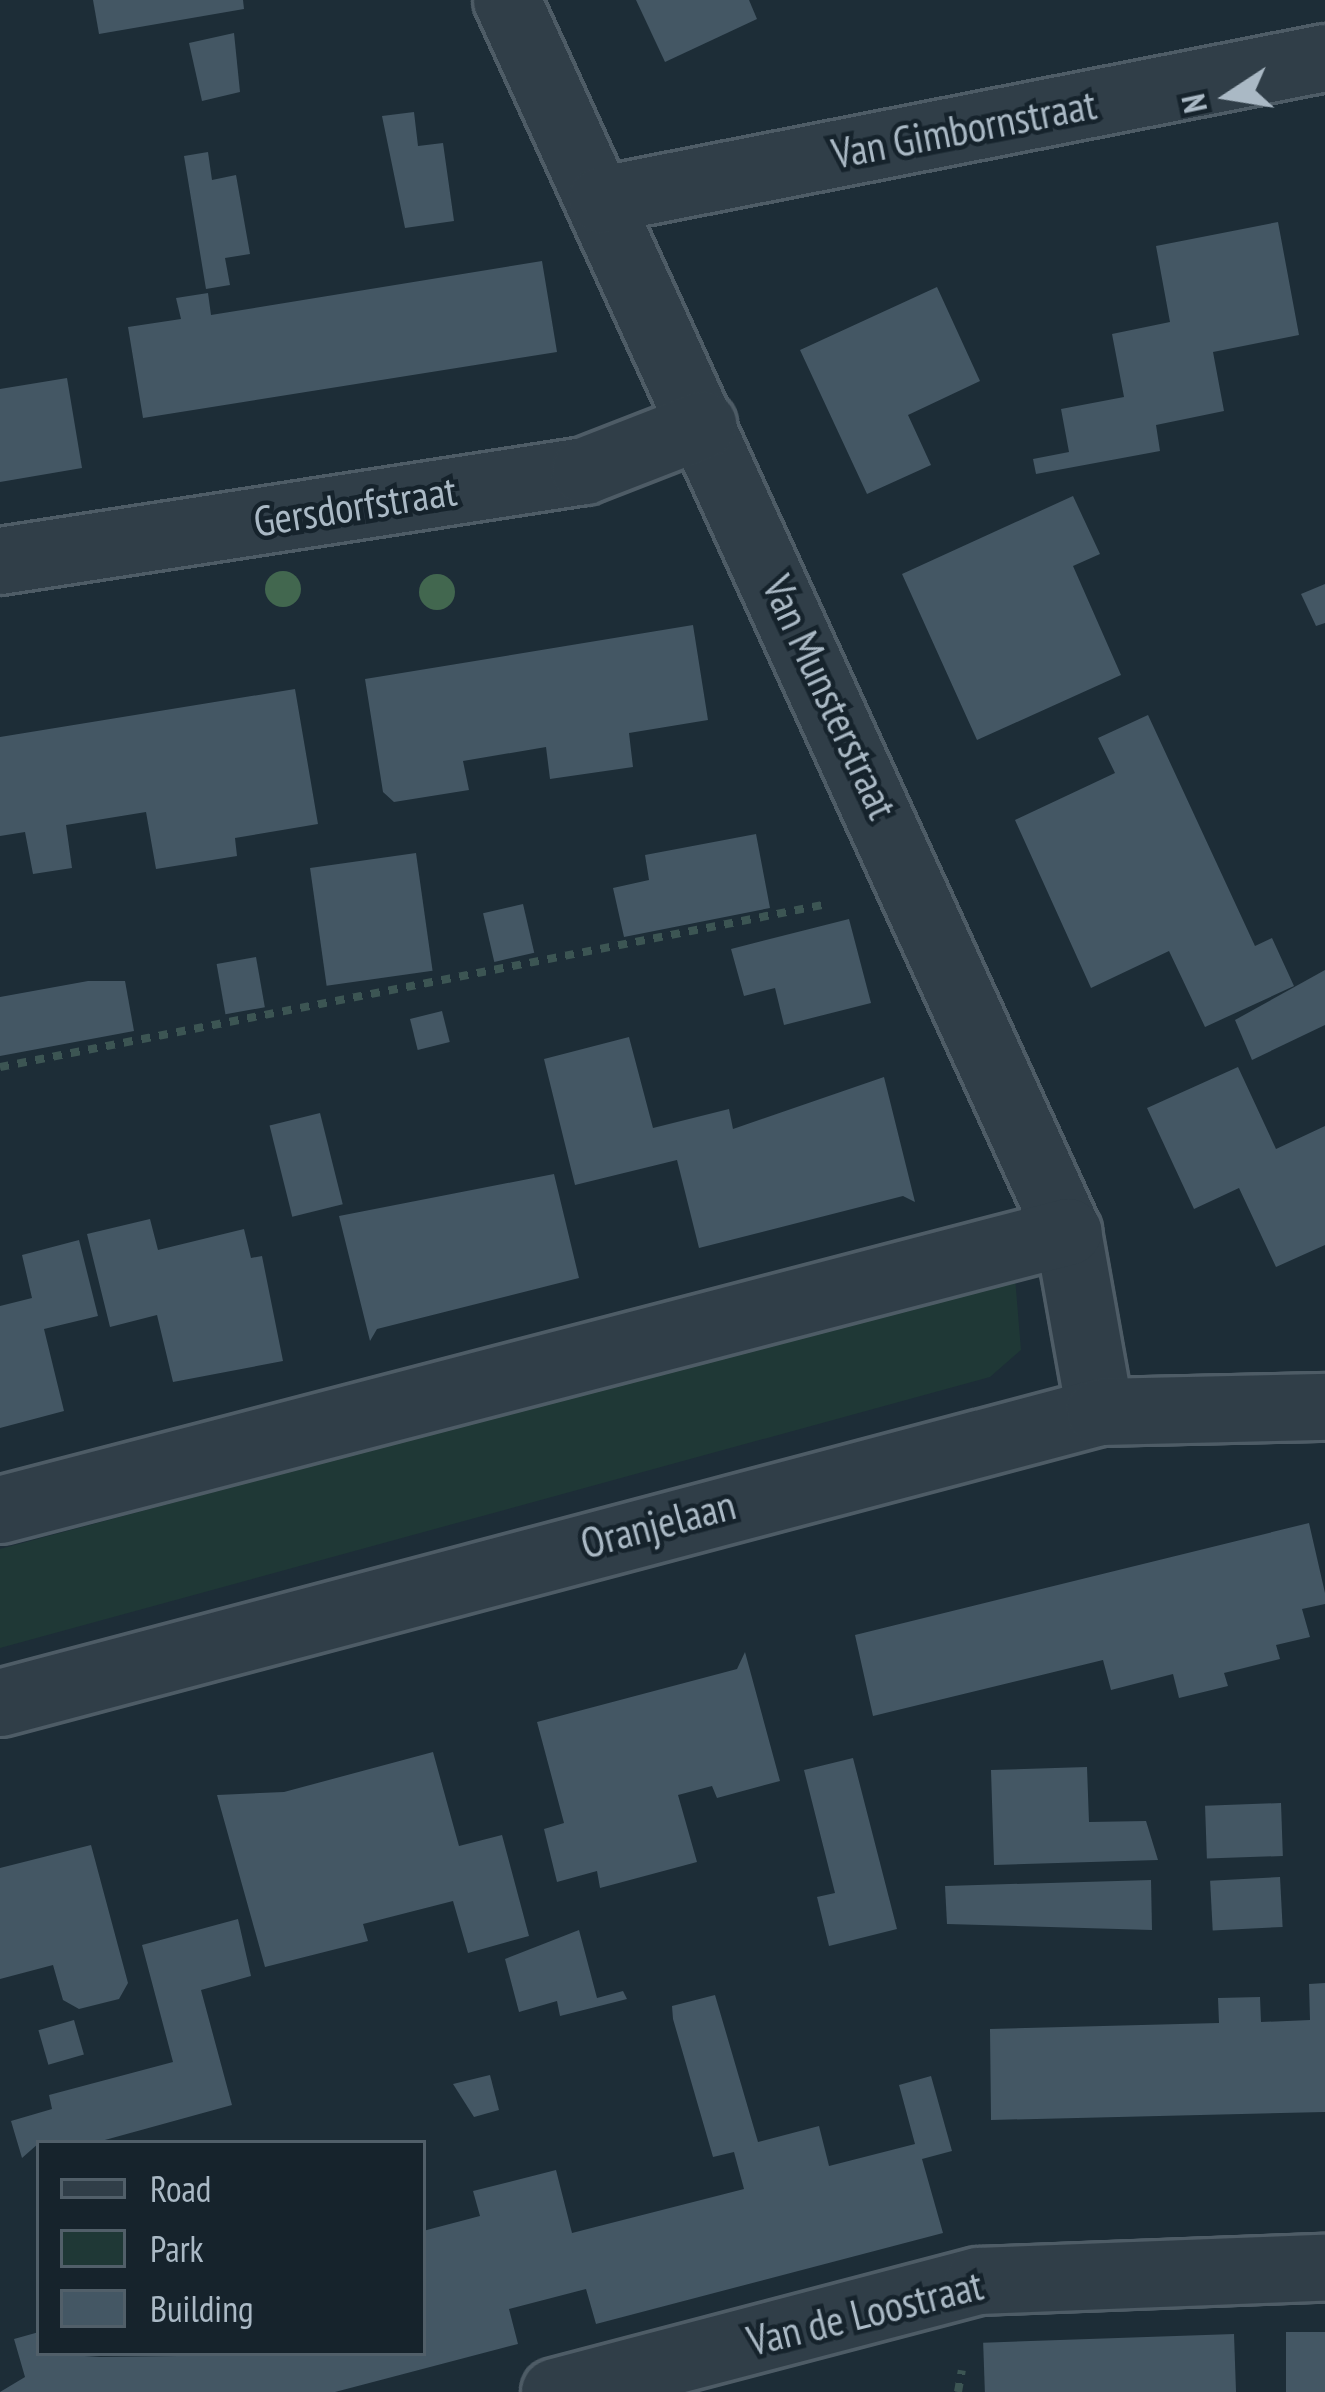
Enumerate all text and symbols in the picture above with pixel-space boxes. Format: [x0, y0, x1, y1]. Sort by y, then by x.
north arrow [1169, 36, 1289, 156]
street label: Van Gimbornstraat [828, 79, 1100, 179]
text: N [1170, 90, 1216, 117]
street label: Gersdorfstraat [250, 465, 460, 547]
street label: Van Munsterstraat [752, 568, 908, 826]
street label: Oranjelaan [575, 1479, 741, 1569]
legend [36, 2140, 426, 2356]
text: Road [150, 2165, 211, 2212]
text: Park [150, 2225, 204, 2272]
street label: Van de Loostraat [742, 2259, 988, 2367]
text: Building [150, 2285, 254, 2332]

